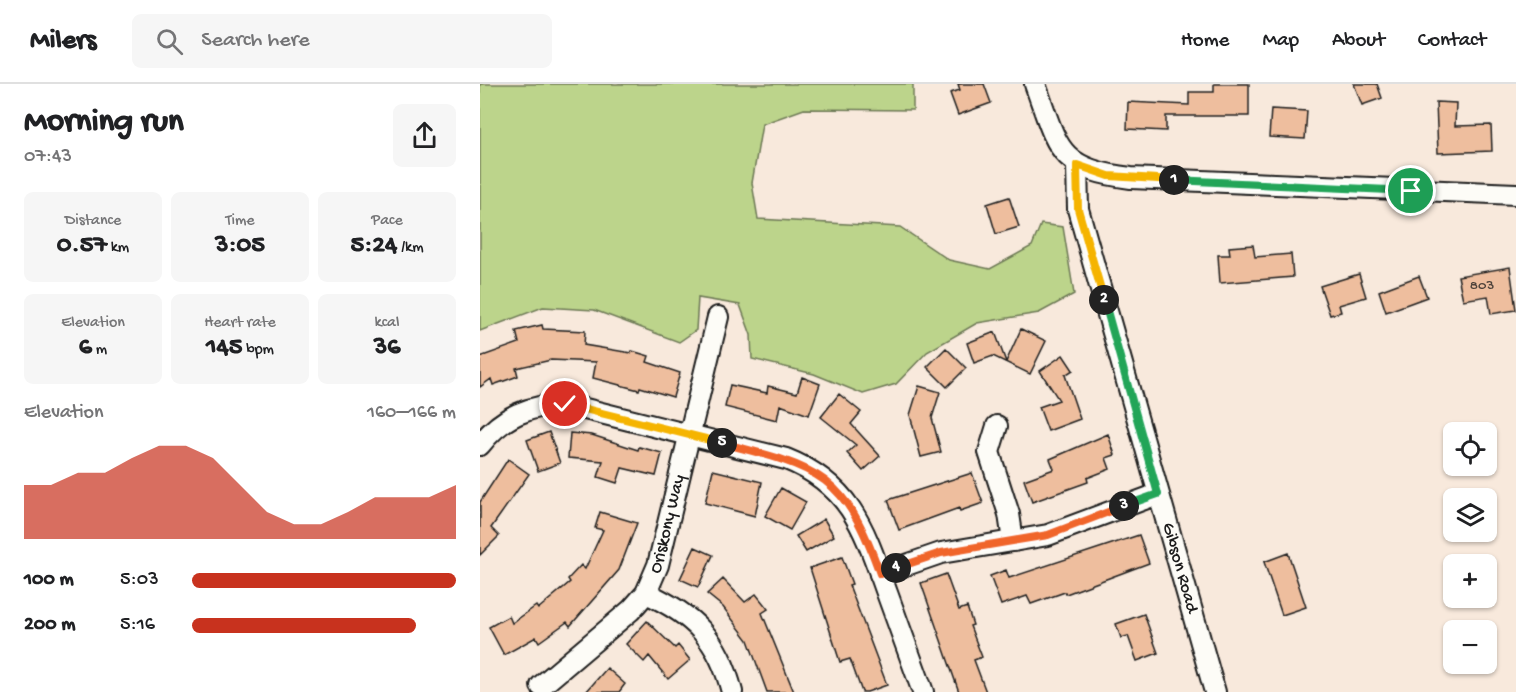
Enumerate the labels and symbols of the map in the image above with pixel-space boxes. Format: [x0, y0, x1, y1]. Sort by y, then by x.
pin: 1 [1159, 165, 1189, 195]
pin [1385, 165, 1436, 216]
house number: 803 [1470, 277, 1494, 295]
pin: 2 [1089, 285, 1119, 315]
pin [539, 378, 590, 429]
pin: 5 [707, 428, 737, 458]
street label: Oriskony Way [645, 472, 690, 577]
pin: 3 [1109, 491, 1139, 521]
street label: Gibson Road [1157, 520, 1203, 617]
pin: 4 [881, 553, 911, 583]

